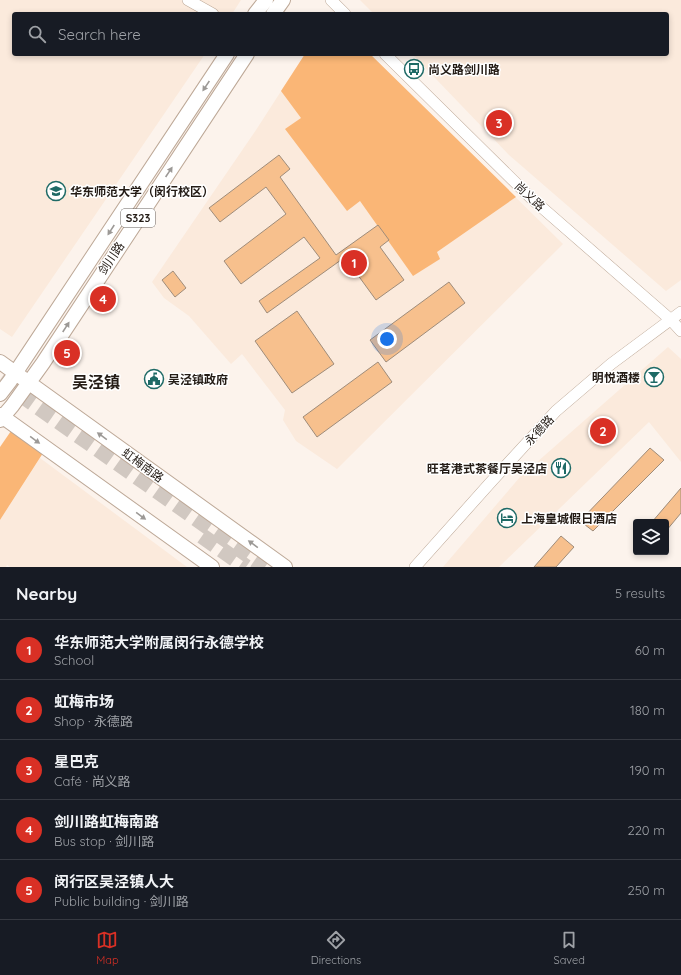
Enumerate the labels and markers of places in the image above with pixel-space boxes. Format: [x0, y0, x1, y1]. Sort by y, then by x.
bus stop icon: 尚义路剑川路 [403, 58, 425, 80]
place label: 尚义路剑川路 [428, 62, 500, 77]
pin: 3 [486, 108, 512, 138]
school or university icon: 华东师范大学（闵行校区） [45, 180, 67, 202]
place label: 华东师范大学（闵行校区） [70, 184, 214, 199]
pin: 1 [341, 248, 367, 278]
pin: 4 [90, 284, 116, 314]
pin: 5 [54, 338, 80, 368]
bar icon: 明悦酒楼 [643, 366, 665, 388]
public building icon: 吴泾镇政府 [143, 368, 165, 390]
place label: 明悦酒楼 [592, 370, 640, 385]
place label: 吴泾镇政府 [168, 372, 228, 387]
pin: 2 [590, 416, 616, 446]
restaurant icon: 旺茗港式茶餐厅吴泾店 [550, 457, 572, 479]
place label: 旺茗港式茶餐厅吴泾店 [427, 461, 547, 476]
hotel icon: 上海皇城假日酒店 [496, 507, 518, 529]
place label: 上海皇城假日酒店 [521, 511, 617, 526]

